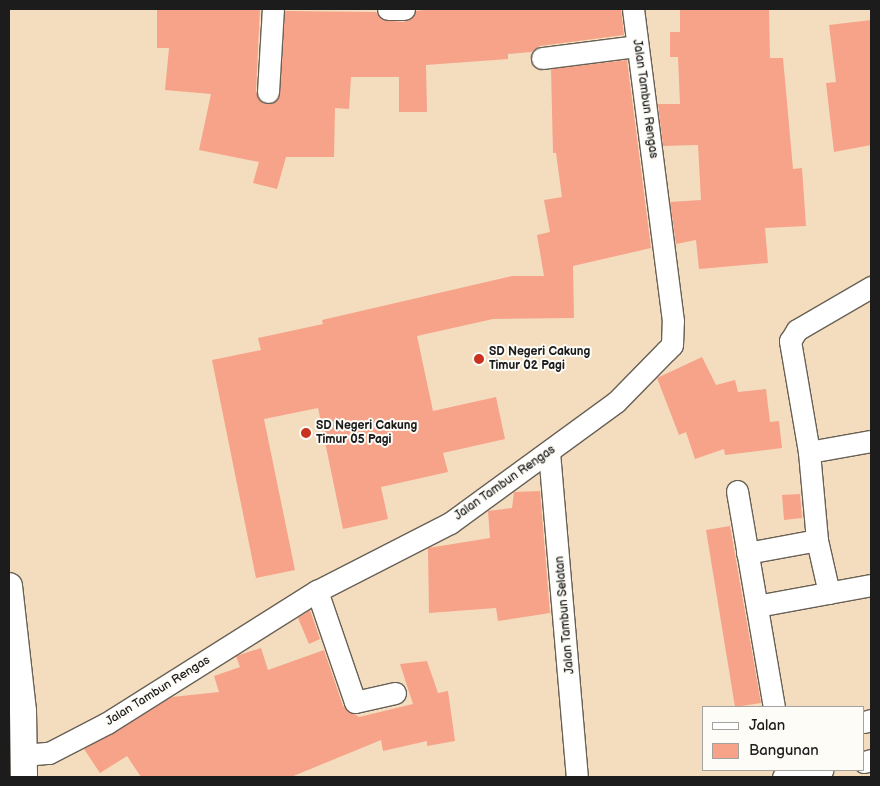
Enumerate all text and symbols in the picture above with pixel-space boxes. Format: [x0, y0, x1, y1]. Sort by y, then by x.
street label: Jalan Tambun Rengas [629, 38, 661, 160]
place label: SD Negeri Cakung Timur 02 Pagi [489, 345, 590, 373]
marker: SD Negeri Cakung Timur 02 Pagi [473, 353, 485, 365]
place label: SD Negeri Cakung Timur 05 Pagi [316, 419, 417, 447]
marker: SD Negeri Cakung Timur 05 Pagi [300, 427, 312, 439]
street label: Jalan Tambun Rengas [452, 443, 558, 523]
street label: Jalan Tambun Selatan [553, 555, 577, 675]
street label: Jalan Tambun Rengas [103, 653, 213, 729]
legend [702, 706, 865, 771]
text: Jalan [749, 716, 785, 735]
text: Bangunan [749, 741, 819, 760]

